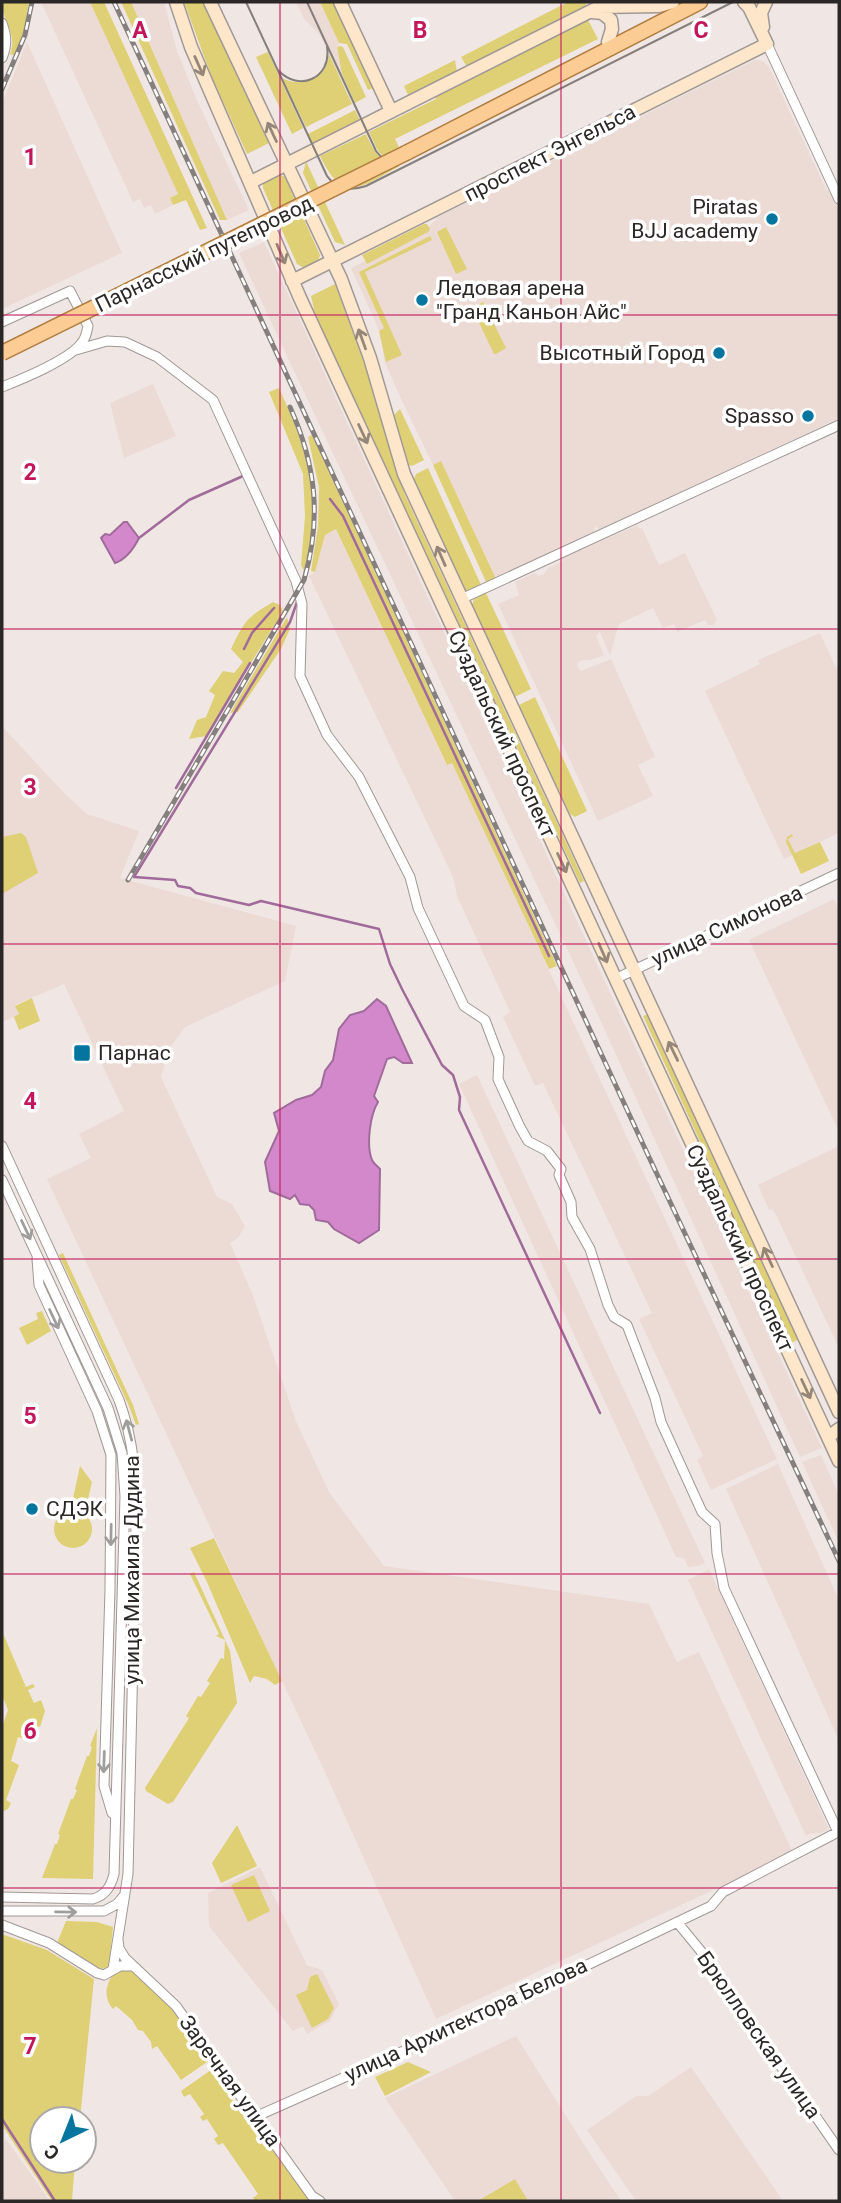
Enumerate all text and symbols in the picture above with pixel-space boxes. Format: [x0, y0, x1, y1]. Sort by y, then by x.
text: A [132, 17, 148, 44]
text: B [413, 17, 427, 44]
text: C [693, 17, 709, 44]
one-way arrow [194, 55, 207, 76]
street label: проспект Энгельса [460, 99, 640, 207]
one-way arrow [265, 122, 279, 143]
text: 1 [23, 144, 37, 171]
street label: Парнасский путепровод [91, 191, 317, 317]
place label: Piratas BJJ academy [631, 195, 758, 243]
marker: Piratas BJJ academy [764, 211, 780, 227]
one-way arrow [275, 243, 288, 264]
place label: Ледовая арена "Гранд Каньон Айс" [436, 276, 627, 324]
marker: Ледовая арена "Гранд Каньон Айс" [414, 292, 430, 308]
one-way arrow [355, 328, 368, 350]
place label: Высотный Город [540, 341, 705, 365]
marker: Высотный Город [711, 345, 727, 361]
place label: Spasso [725, 404, 794, 428]
marker: Spasso [800, 408, 816, 424]
one-way arrow [357, 423, 370, 444]
text: 2 [23, 459, 37, 486]
one-way arrow [434, 546, 447, 567]
street label: Суздальский проспект [444, 627, 560, 841]
text: 3 [23, 774, 37, 801]
one-way arrow [556, 852, 569, 873]
street label: улица Симонова [648, 881, 806, 971]
one-way arrow [597, 941, 610, 963]
place label: Парнас [98, 1041, 171, 1065]
one-way arrow [665, 1041, 679, 1062]
marker: Парнас [72, 1043, 92, 1063]
text: 4 [23, 1088, 37, 1115]
street label: Суздальский проспект [682, 1141, 798, 1355]
one-way arrow [20, 1219, 33, 1240]
one-way arrow [761, 1247, 774, 1268]
one-way arrow [48, 1308, 61, 1329]
one-way arrow [800, 1378, 813, 1399]
text: 5 [23, 1403, 37, 1430]
one-way arrow [122, 1419, 135, 1442]
street label: улица Михаила Дудина [120, 1455, 144, 1685]
place label: СДЭК [46, 1497, 104, 1521]
marker: СДЭК [24, 1501, 40, 1517]
one-way arrow [104, 1523, 118, 1546]
text: 6 [23, 1718, 37, 1745]
one-way arrow [98, 1750, 111, 1773]
one-way arrow [54, 1905, 77, 1919]
street label: Брюлловская улица [692, 1947, 826, 2123]
street label: улица Архитектора Белова [341, 1953, 591, 2087]
street label: Заречная улица [174, 2011, 286, 2151]
text: 7 [23, 2033, 37, 2060]
north arrow [28, 2105, 98, 2175]
text: С [39, 2139, 64, 2165]

